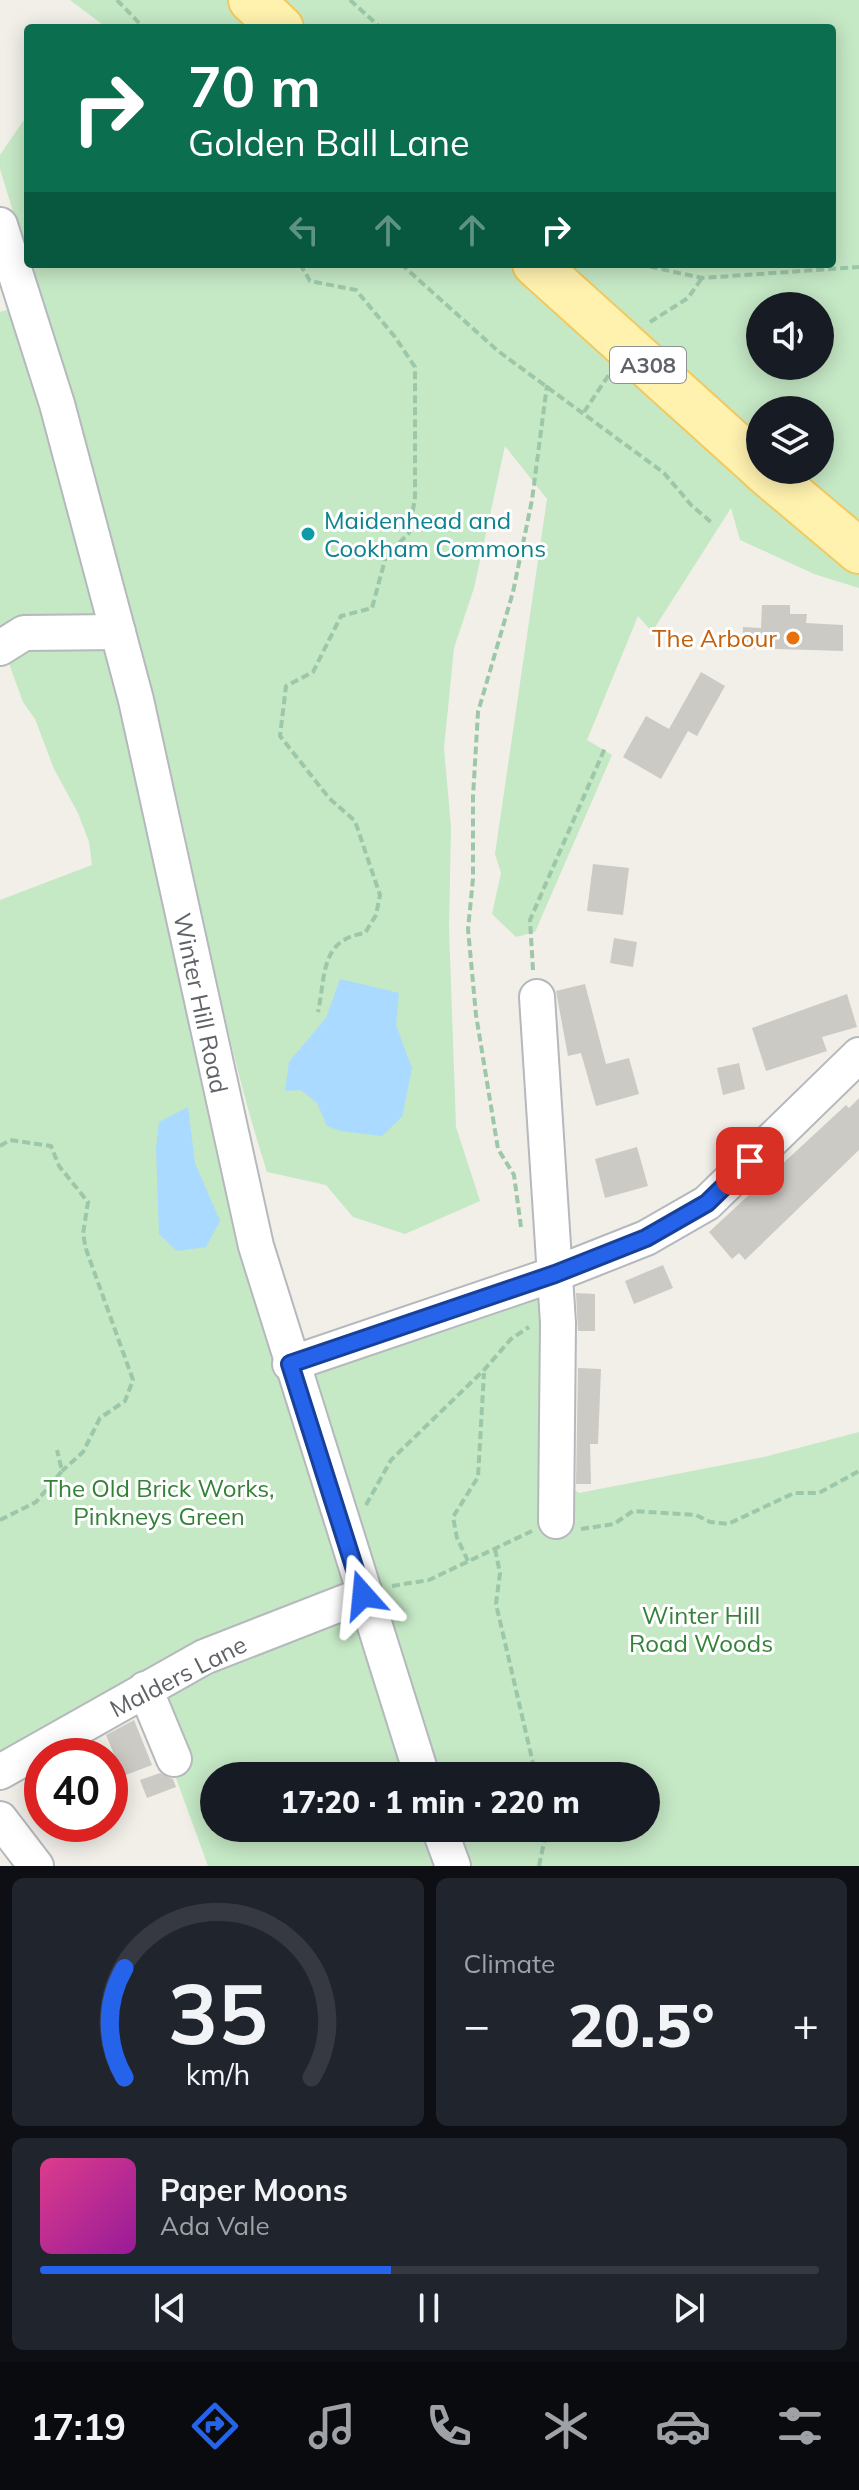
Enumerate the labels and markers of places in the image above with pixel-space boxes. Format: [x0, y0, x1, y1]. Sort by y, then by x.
place label: Maidenhead and Cookham Commons [324, 505, 546, 563]
marker: Maidenhead and Cookham Commons [299, 525, 317, 543]
place label: The Arbour [652, 623, 777, 653]
marker: The Arbour [784, 629, 802, 647]
pin [716, 1127, 784, 1195]

